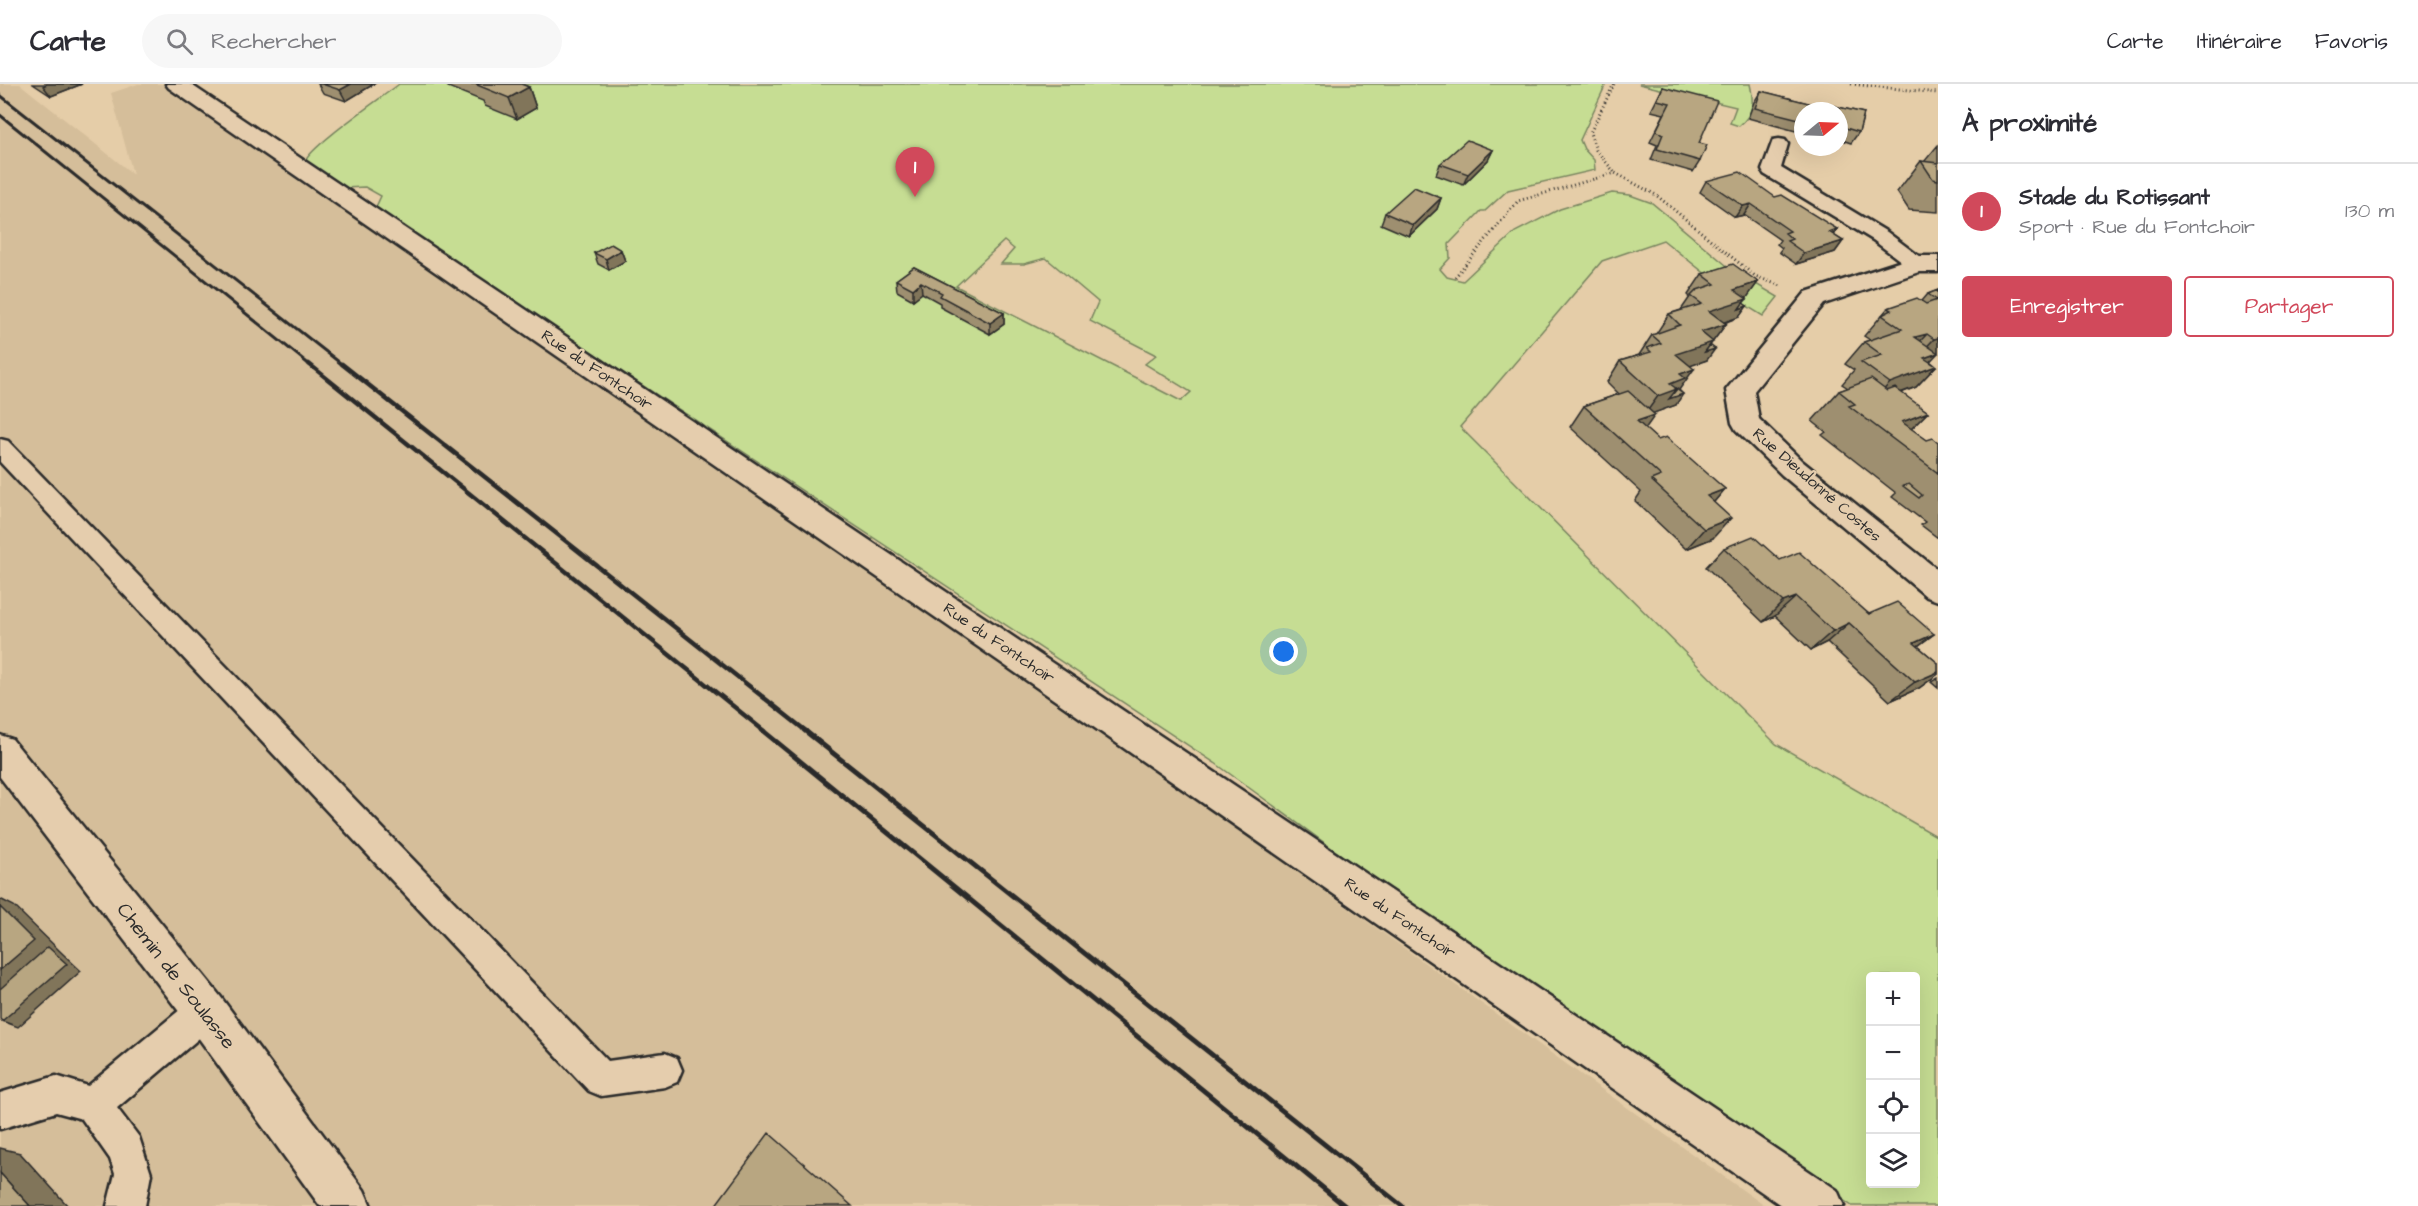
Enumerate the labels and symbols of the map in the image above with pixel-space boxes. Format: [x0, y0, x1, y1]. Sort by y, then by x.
north arrow [1794, 102, 1848, 156]
pin: 1 [896, 147, 934, 197]
street label: Rue du Fontchoir [537, 324, 657, 416]
street label: Rue Dieudonné Costes [1748, 423, 1886, 547]
street label: Rue du Fontchoir [939, 597, 1059, 689]
your location [1269, 637, 1298, 666]
street label: Rue du Fontchoir [1340, 872, 1460, 964]
street label: Chemin de Soulasse [110, 897, 242, 1055]

